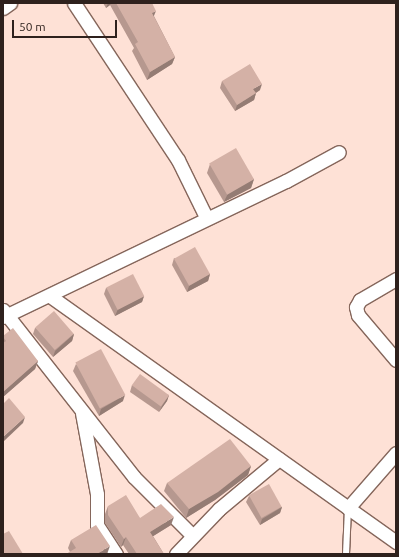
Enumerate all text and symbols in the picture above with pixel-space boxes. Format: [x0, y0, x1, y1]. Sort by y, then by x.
scale bar [14, 12, 119, 38]
text: 50 m [19, 20, 46, 33]

